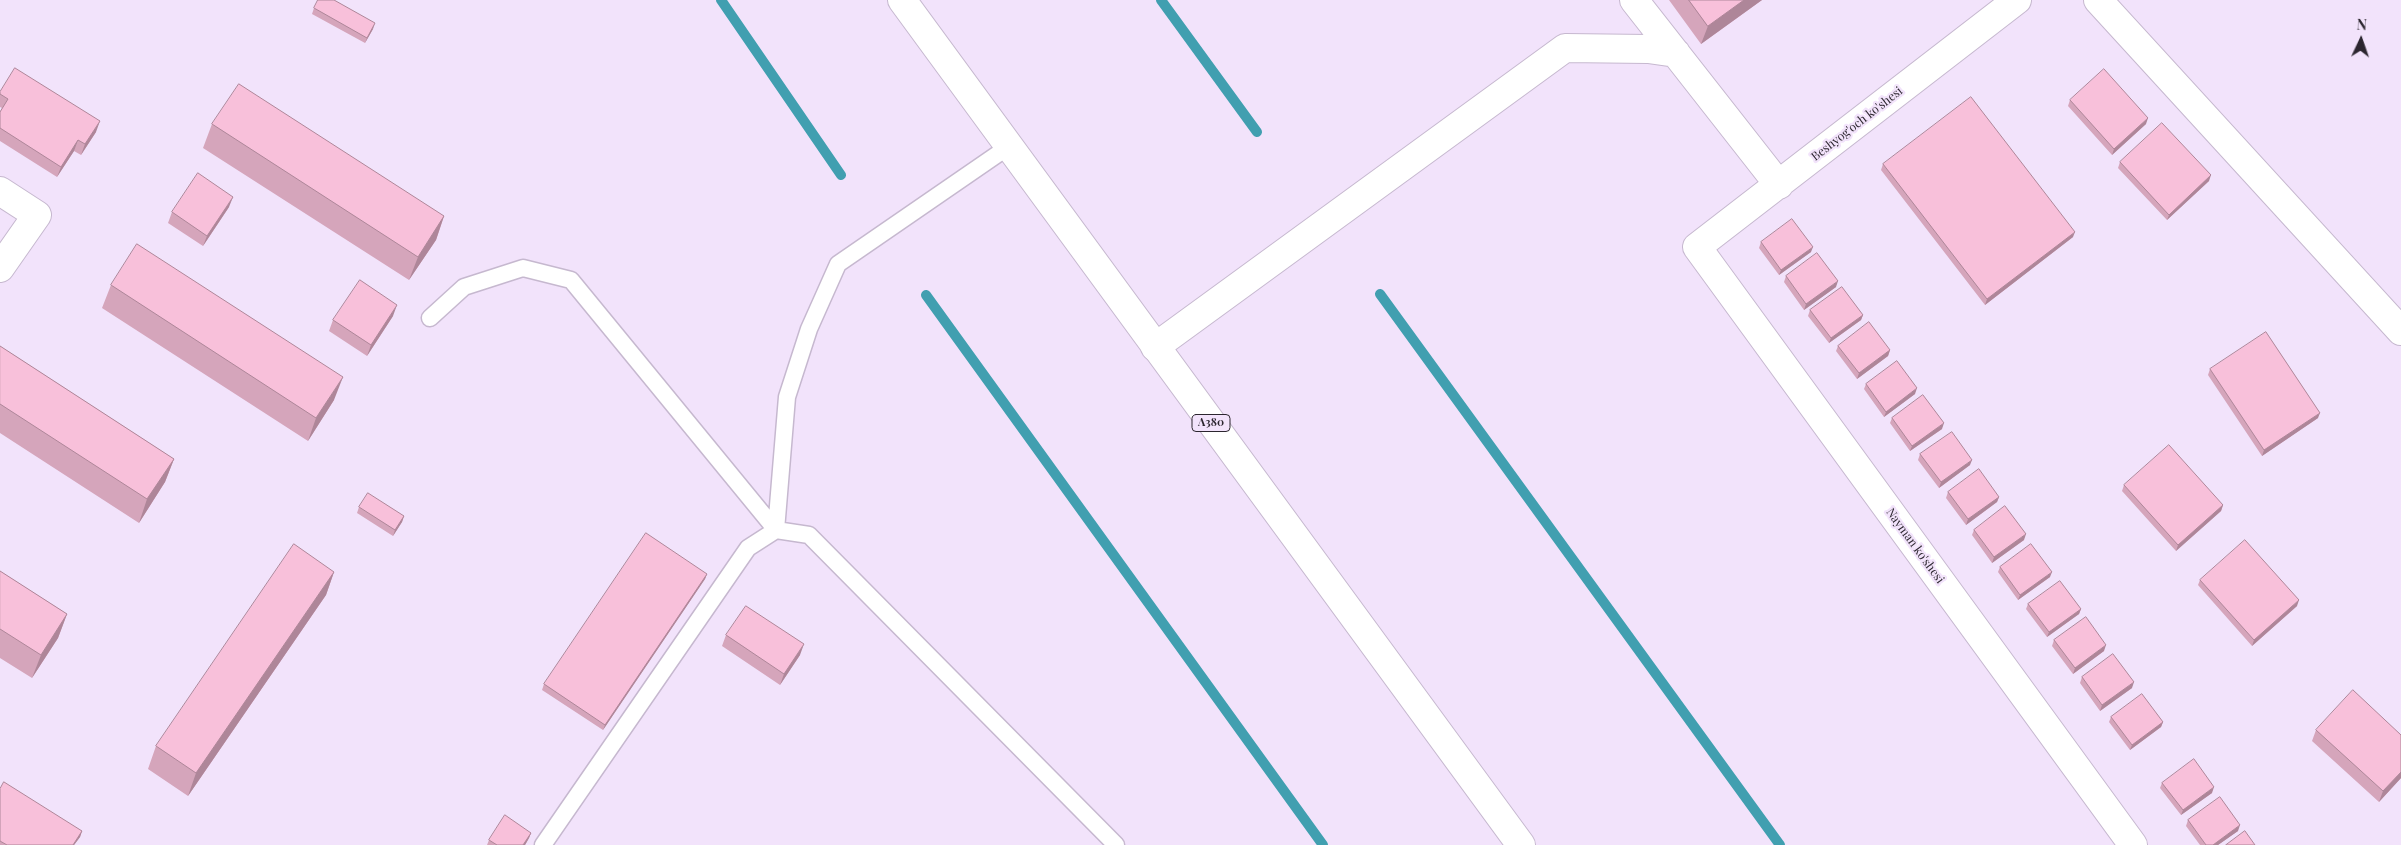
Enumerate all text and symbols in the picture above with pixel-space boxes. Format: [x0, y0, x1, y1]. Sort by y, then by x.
north arrow [2336, 15, 2386, 65]
text: N [2356, 15, 2367, 34]
street label: Beshyog'och ko'shesi [1809, 84, 1905, 164]
road number: A380 [1192, 414, 1230, 432]
street label: Nayman ko'shesi [1883, 506, 1947, 586]

